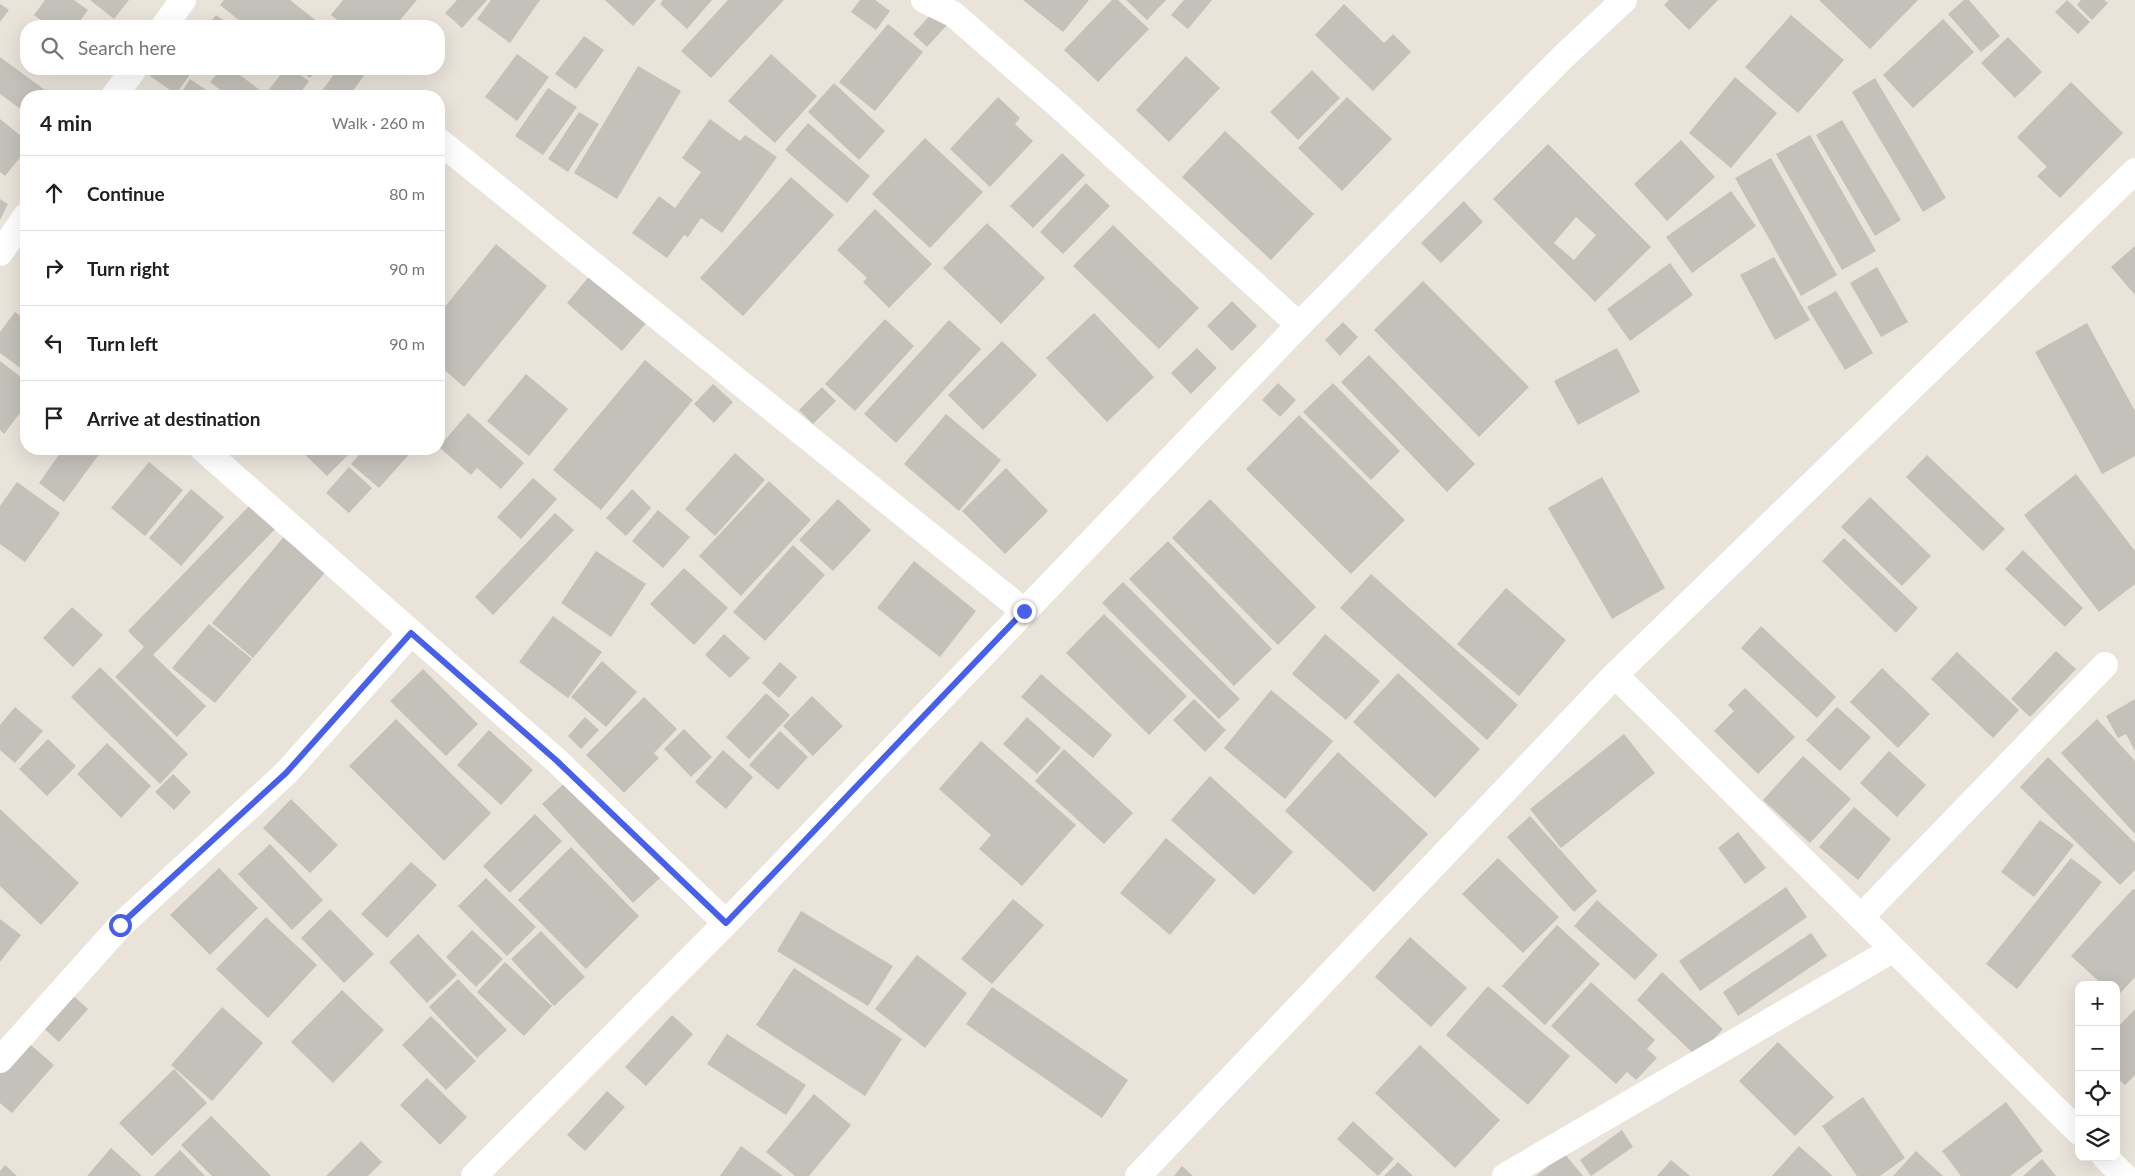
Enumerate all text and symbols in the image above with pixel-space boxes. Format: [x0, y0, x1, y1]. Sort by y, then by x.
search box [20, 20, 445, 75]
icon: search [38, 34, 66, 62]
text: Search here [78, 36, 176, 59]
text: 4 min [40, 110, 92, 135]
text: Walk · 260 m [332, 113, 425, 132]
icon: ahead [40, 179, 68, 207]
text: Continue [87, 182, 165, 205]
text: 80 m [389, 184, 425, 203]
icon: right [40, 254, 68, 282]
text: Turn right [87, 257, 169, 280]
text: 90 m [389, 259, 425, 278]
icon: left [40, 329, 68, 357]
text: Turn left [87, 332, 158, 355]
text: 90 m [389, 334, 425, 353]
icon: arrive [40, 404, 68, 432]
text: Arrive at destination [87, 407, 260, 430]
route end [1013, 600, 1036, 623]
route start [109, 914, 132, 937]
map controls [2075, 981, 2120, 1161]
button: + [2075, 981, 2120, 1026]
button: − [2075, 1026, 2120, 1071]
button: locate [2075, 1071, 2120, 1116]
button: layers [2075, 1116, 2120, 1161]

